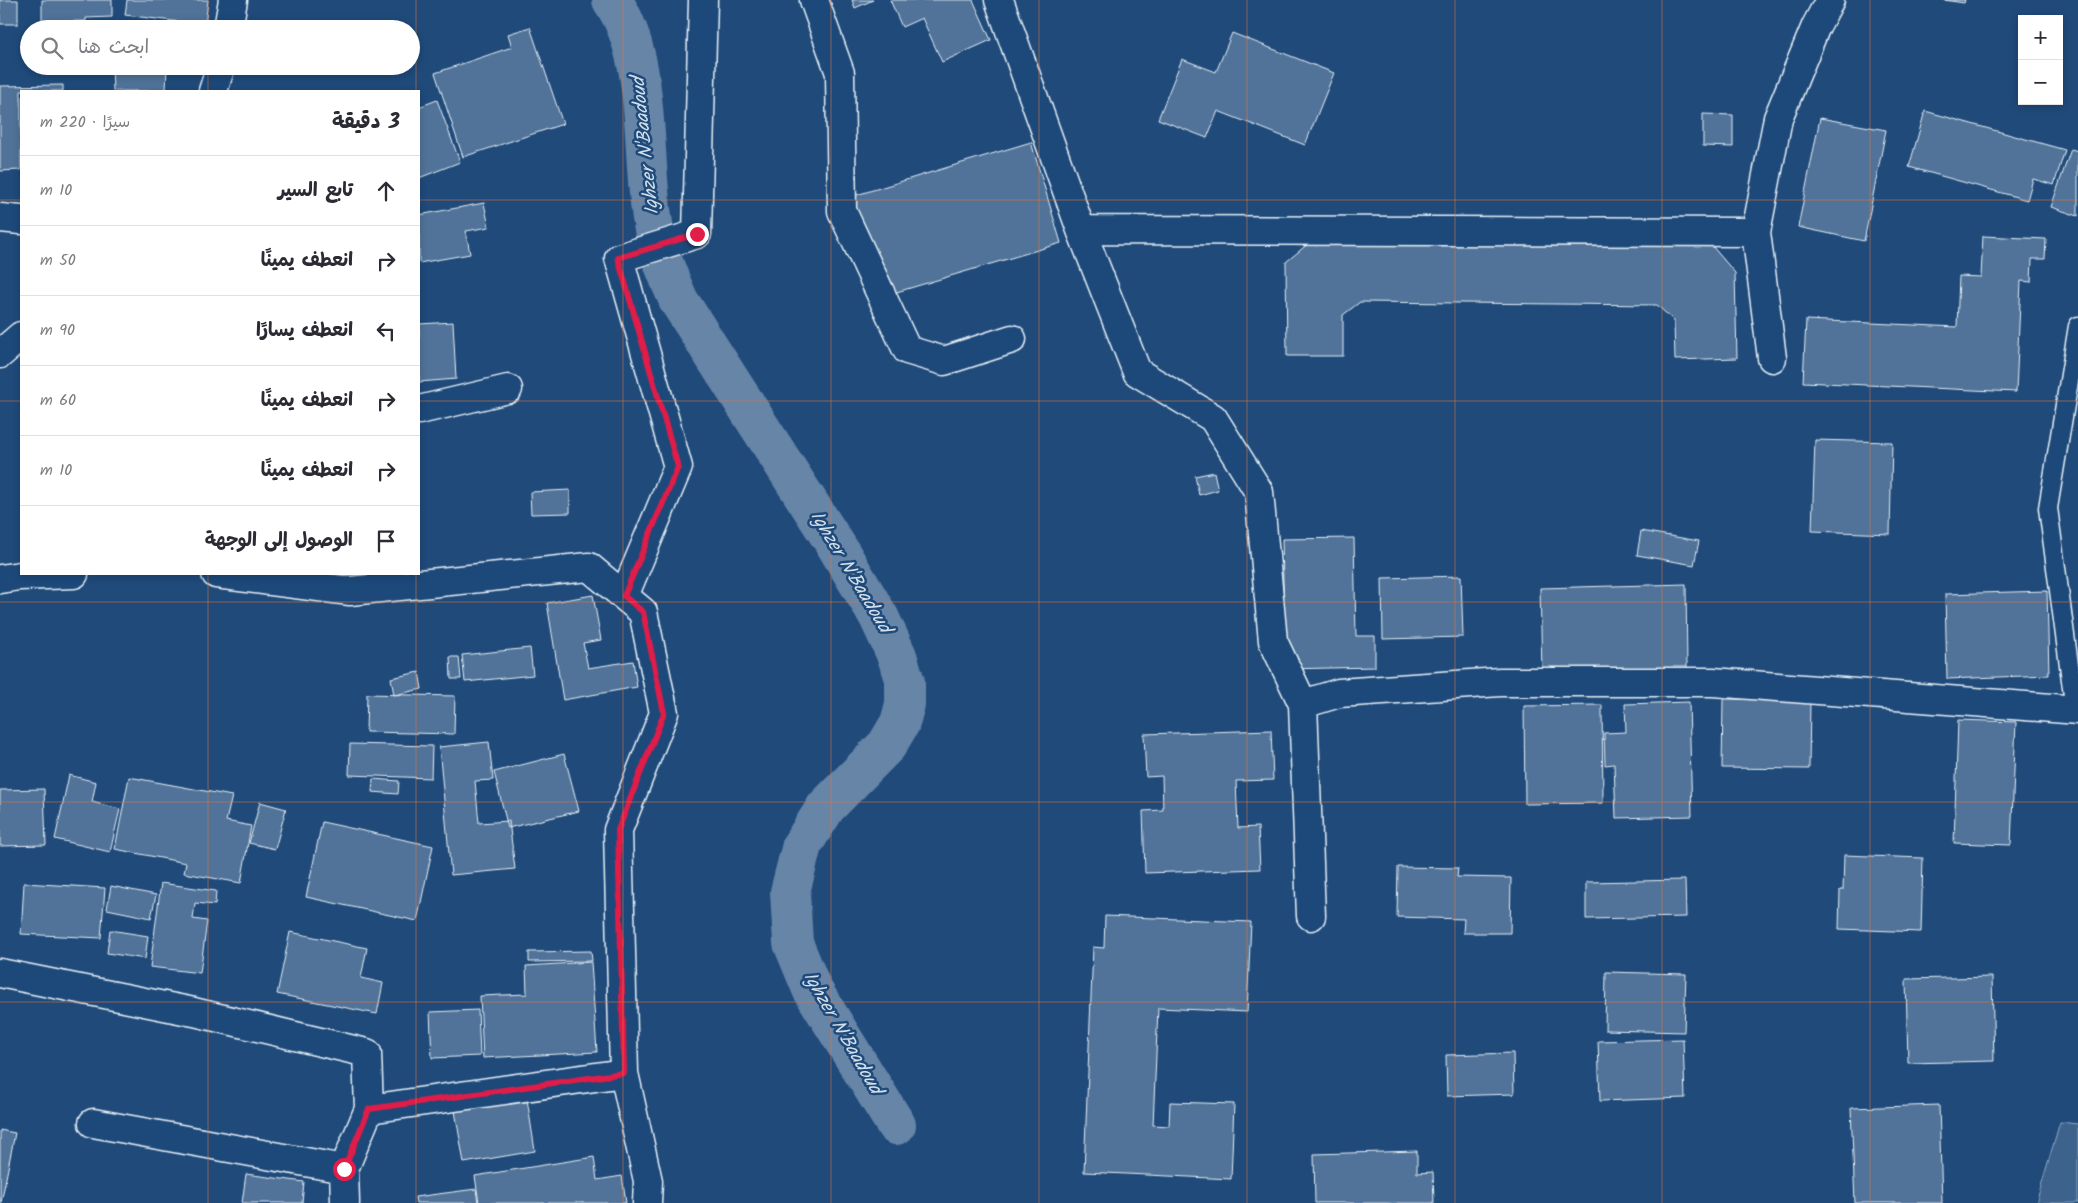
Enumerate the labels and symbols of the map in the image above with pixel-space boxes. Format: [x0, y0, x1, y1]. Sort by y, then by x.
water label: Ighzer N'Baadoud [623, 71, 668, 216]
route end [686, 223, 709, 246]
water label: Ighzer N'Baadoud [802, 505, 901, 643]
water label: Ighzer N'Baadoud [794, 966, 892, 1104]
route start [333, 1158, 356, 1181]

